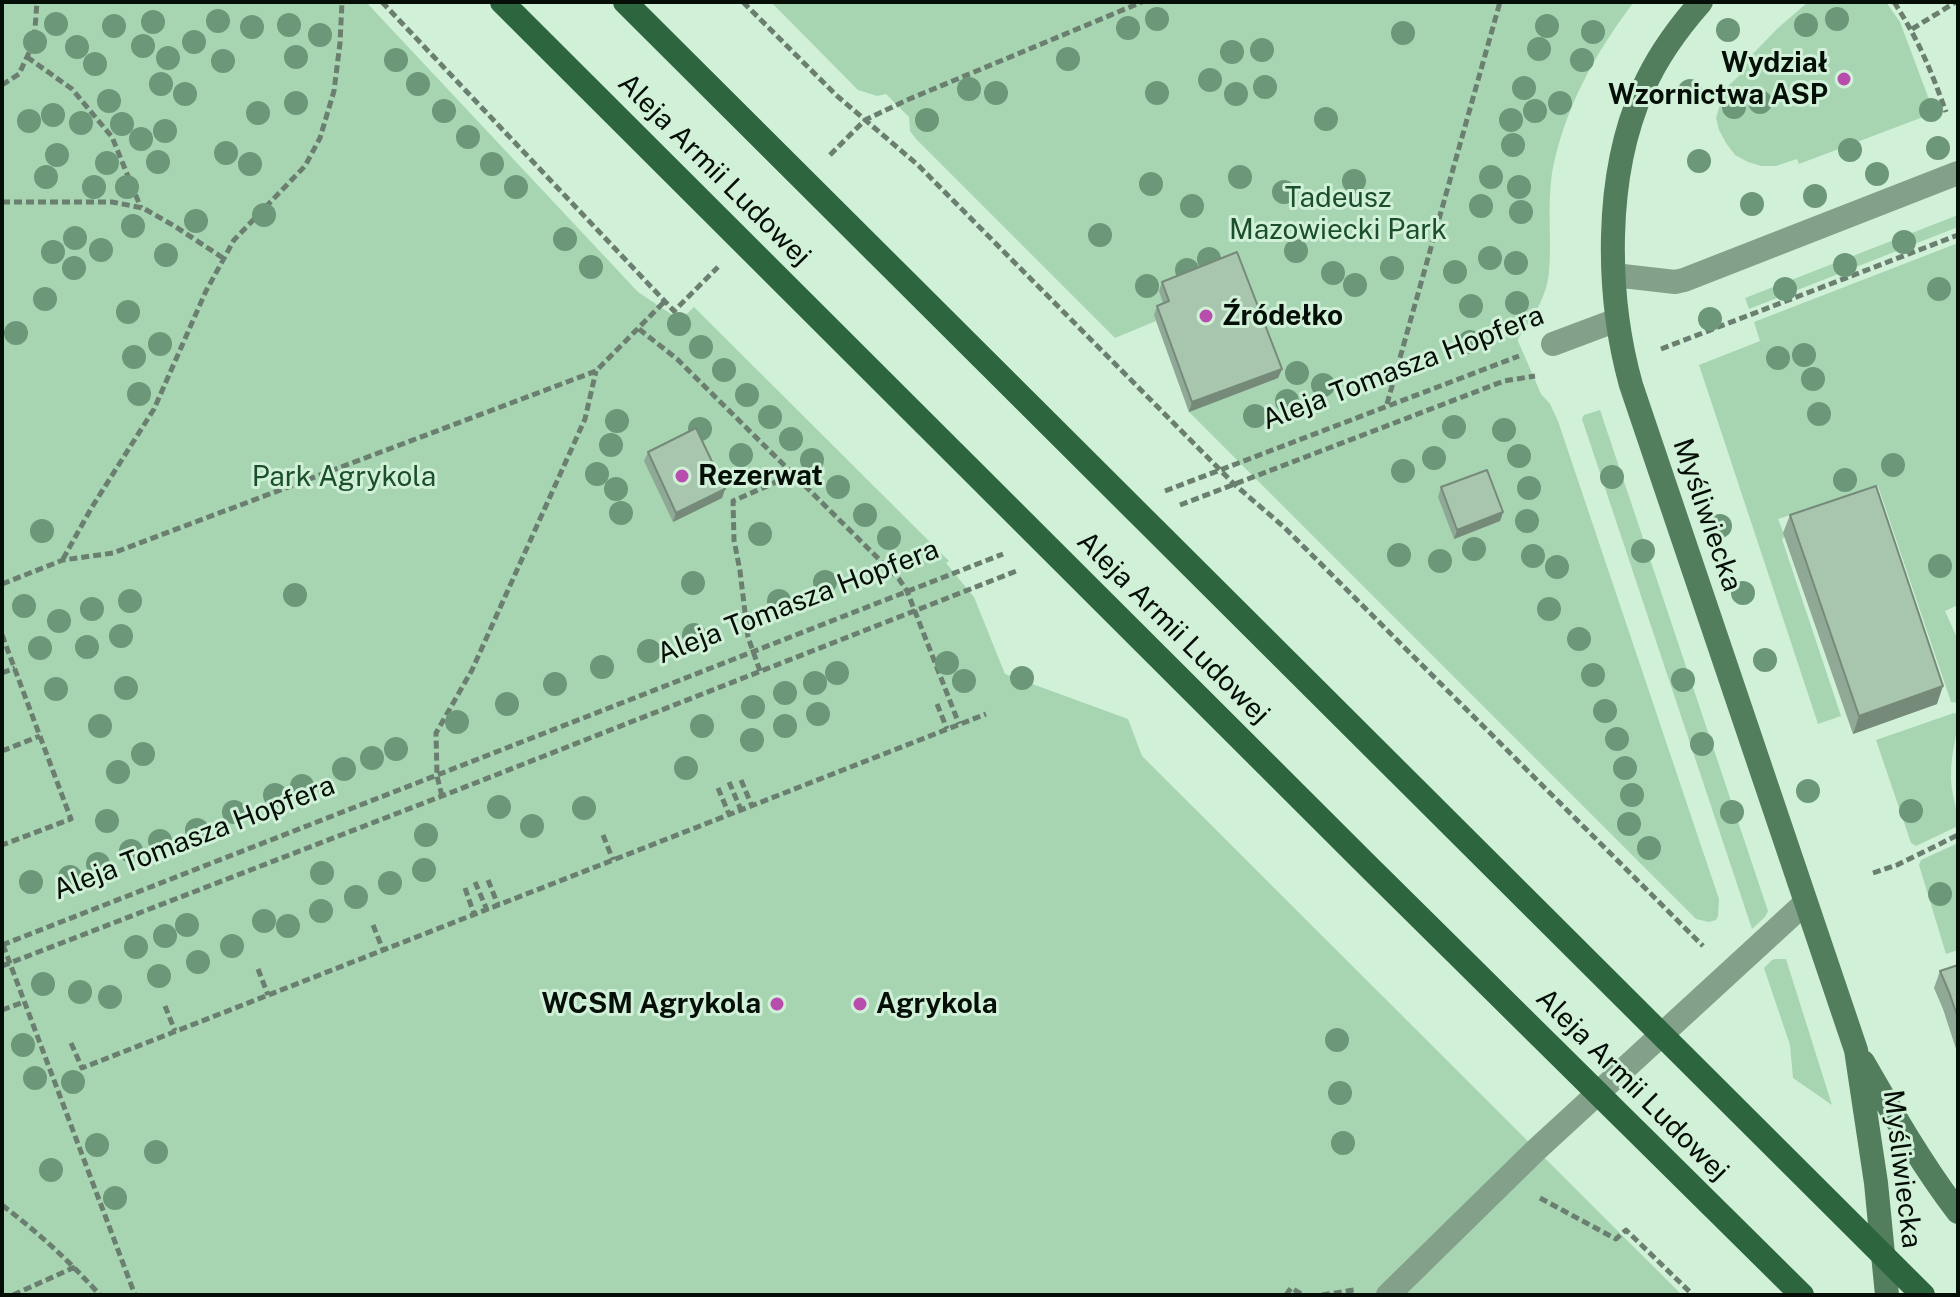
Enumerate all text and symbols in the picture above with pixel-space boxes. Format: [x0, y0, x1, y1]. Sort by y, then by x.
place label: Wydział Wzornictwa ASP [1608, 46, 1828, 112]
street label: Aleja Armii Ludowej [611, 67, 817, 273]
marker: Wydział Wzornictwa ASP [1835, 70, 1853, 88]
park label: Tadeusz Mazowiecki Park [1229, 181, 1447, 247]
place label: Źródełko [1222, 299, 1343, 333]
street label: Aleja Tomasza Hopfera [1257, 299, 1549, 437]
marker: Źródełko [1197, 307, 1215, 325]
street label: Myśliwiecka [1665, 434, 1749, 596]
place label: Rezerwat [698, 459, 823, 493]
park label: Park Agrykola [252, 460, 436, 494]
marker: Rezerwat [673, 467, 691, 485]
street label: Aleja Armii Ludowej [1070, 525, 1276, 731]
street label: Aleja Tomasza Hopfera [652, 533, 944, 671]
street label: Aleja Tomasza Hopfera [48, 769, 340, 907]
street label: Aleja Armii Ludowej [1529, 982, 1735, 1188]
place label: WCSM Agrykola [542, 987, 761, 1021]
place label: Agrykola [876, 987, 998, 1021]
marker: WCSM Agrykola [768, 995, 786, 1013]
marker: Agrykola [851, 995, 869, 1013]
street label: Myśliwiecka [1876, 1088, 1928, 1250]

